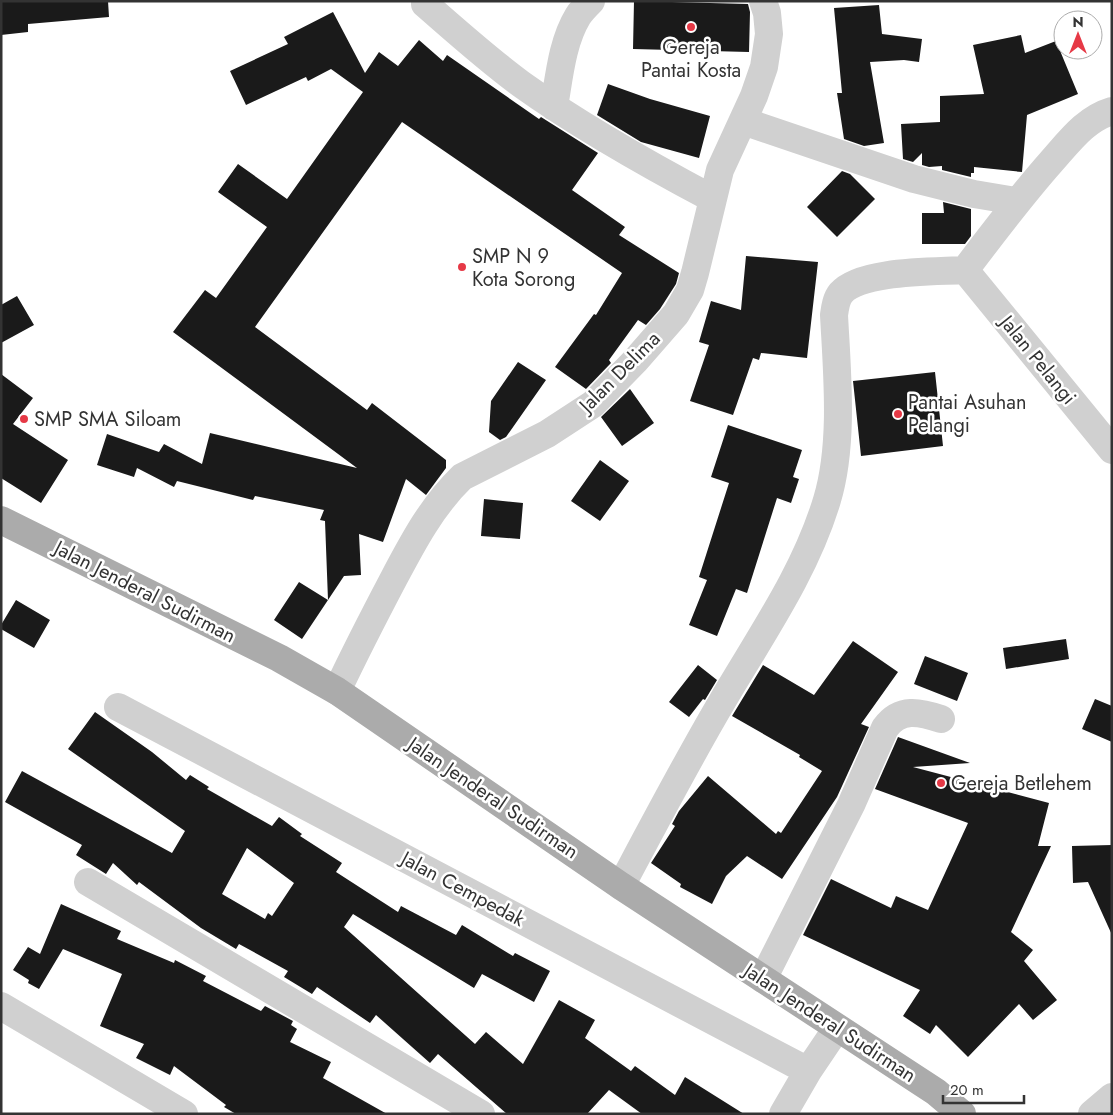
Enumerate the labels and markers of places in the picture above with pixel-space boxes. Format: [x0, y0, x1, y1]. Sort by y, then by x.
marker: Gereja Pantai Kosta [685, 21, 697, 33]
place label: Gereja Pantai Kosta [641, 33, 741, 85]
place label: SMP N 9 Kota Sorong [472, 242, 575, 294]
marker: SMP N 9 Kota Sorong [456, 261, 468, 273]
place label: Pantai Asuhan Pelangi [908, 388, 1026, 440]
place label: SMP SMA Siloam [34, 405, 181, 434]
marker: Pantai Asuhan Pelangi [892, 408, 904, 420]
marker: SMP SMA Siloam [18, 413, 30, 425]
place label: Gereja Betlehem [951, 769, 1092, 798]
marker: Gereja Betlehem [935, 777, 947, 789]

